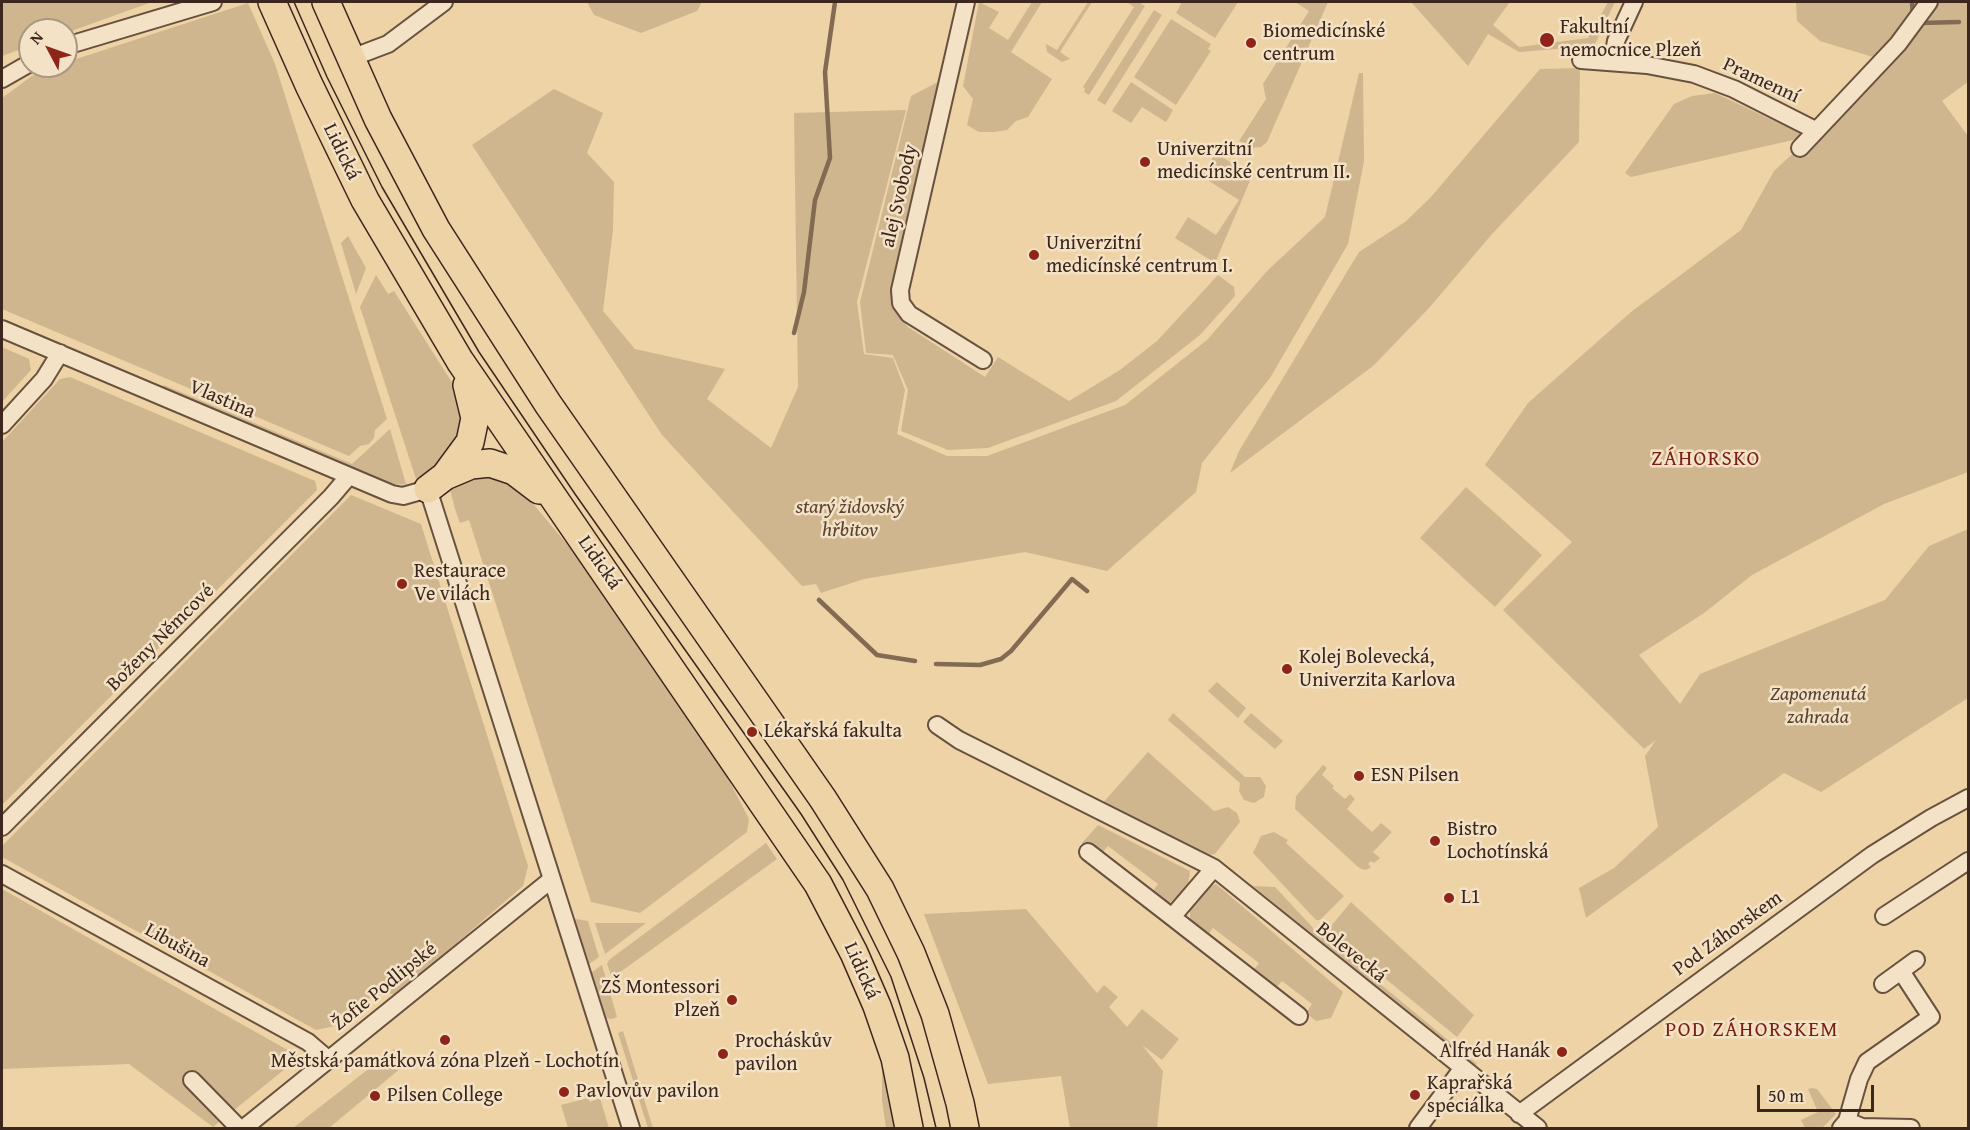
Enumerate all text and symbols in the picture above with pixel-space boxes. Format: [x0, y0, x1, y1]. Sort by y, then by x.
place label: Fakultní nemocnice Plzeň [1560, 16, 1701, 63]
north arrow [18, 18, 78, 78]
place label: Biomedicínské centrum [1263, 20, 1385, 67]
text: N [23, 26, 48, 49]
marker: Fakultní nemocnice Plzeň [1538, 31, 1556, 49]
marker: Biomedicínské centrum [1244, 36, 1258, 50]
street label: Pramenní [1719, 53, 1803, 109]
street label: Lidická [317, 120, 365, 184]
place label: Univerzitní medicínské centrum II. [1157, 138, 1350, 185]
street label: alej Svobody [877, 142, 923, 250]
marker: Univerzitní medicínské centrum II. [1138, 155, 1152, 169]
place label: Univerzitní medicínské centrum I. [1046, 232, 1233, 279]
marker: Univerzitní medicínské centrum I. [1027, 248, 1041, 262]
street label: Vlastina [185, 375, 259, 425]
district label: ZÁHORSKO [1651, 447, 1761, 473]
park label: starý židovský hřbitov [796, 496, 904, 543]
street label: Lidická [572, 532, 626, 594]
place label: Restaurace Ve vilách [414, 560, 506, 607]
marker: Restaurace Ve vilách [395, 577, 409, 591]
street label: Boženy Němcové [102, 579, 220, 697]
place label: Kolej Bolevecká, Univerzita Karlova [1299, 646, 1455, 693]
marker: Kolej Bolevecká, Univerzita Karlova [1280, 662, 1294, 676]
park label: Zapomenutá zahrada [1770, 683, 1866, 730]
place label: Lékařská fakulta [764, 720, 902, 744]
marker: Lékařská fakulta [745, 725, 759, 739]
place label: ESN Pilsen [1371, 764, 1459, 788]
marker: ESN Pilsen [1352, 769, 1366, 783]
place label: Bistro Lochotínská [1447, 818, 1548, 865]
marker: Bistro Lochotínská [1428, 834, 1442, 848]
place label: L1 [1461, 886, 1480, 910]
street label: Pod Záhorskem [1669, 886, 1787, 982]
marker: L1 [1442, 891, 1456, 905]
street label: Bolevecká [1311, 917, 1391, 989]
street label: Libušina [140, 918, 214, 974]
street label: Žofie Podlipské [328, 937, 442, 1037]
street label: Lidická [838, 939, 884, 1003]
place label: ZŠ Montessori Plzeň [601, 976, 720, 1023]
marker: ZŠ Montessori Plzeň [725, 993, 739, 1007]
district label: POD ZÁHORSKEM [1665, 1018, 1839, 1044]
place label: Procháskův pavilon [735, 1030, 832, 1077]
marker: Městská památková zóna Plzeň - Lochotín [438, 1033, 452, 1047]
place label: Alfréd Hanák [1440, 1040, 1550, 1064]
marker: Alfréd Hanák [1555, 1045, 1569, 1059]
marker: Procháskův pavilon [716, 1047, 730, 1061]
place label: Městská památková zóna Plzeň - Lochotín [271, 1050, 619, 1074]
place label: Kaprařská speciálka [1427, 1072, 1512, 1119]
scale bar [1760, 1073, 1877, 1111]
place label: Pavlovův pavilon [576, 1080, 719, 1104]
text: 50 m [1768, 1082, 1804, 1109]
place label: Pilsen College [387, 1084, 503, 1108]
marker: Pavlovův pavilon [557, 1085, 571, 1099]
marker: Kaprařská speciálka [1408, 1088, 1422, 1102]
marker: Pilsen College [368, 1089, 382, 1103]

